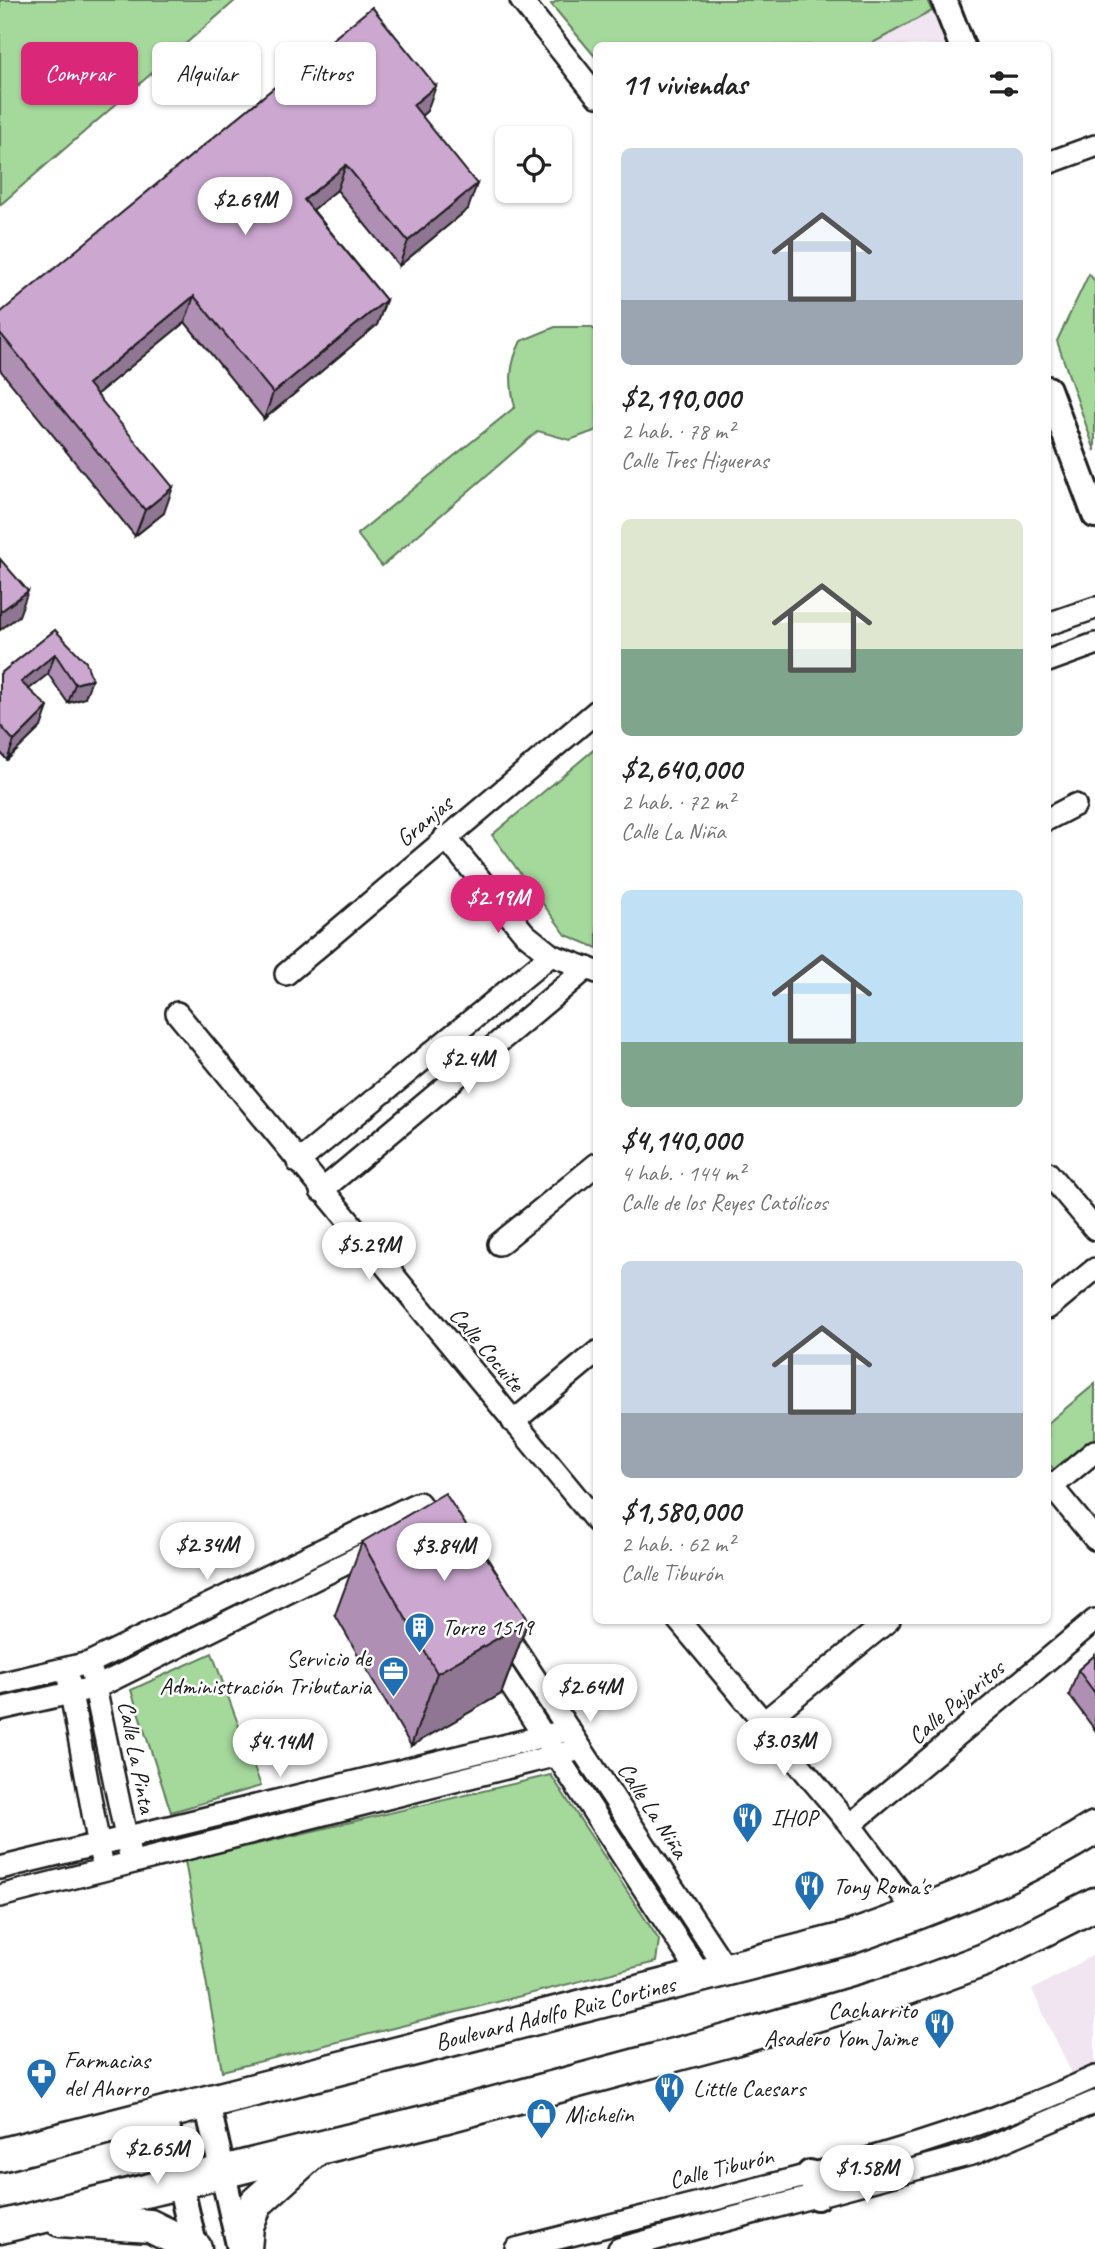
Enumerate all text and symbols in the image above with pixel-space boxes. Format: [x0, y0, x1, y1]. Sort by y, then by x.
chip: Comprar [21, 42, 138, 105]
chip: Alquilar [152, 42, 261, 105]
chip: Filtros [275, 42, 376, 105]
text: 11 viviendas [621, 65, 747, 103]
icon: filters [985, 65, 1023, 103]
map controls [495, 126, 572, 203]
button: locate [495, 126, 572, 203]
pin: $2.69M [188, 177, 302, 237]
text: $2.69M [214, 185, 276, 214]
icon: home [759, 194, 885, 320]
text: $2,190,000 [621, 379, 741, 417]
text: 2 hab. · 78 m² [621, 417, 734, 446]
text: Calle Tres Higueras [621, 446, 768, 475]
icon: home [759, 565, 885, 691]
text: $2,640,000 [621, 750, 742, 788]
street label: Granjas [390, 787, 460, 853]
text: 2 hab. · 72 m² [621, 788, 734, 817]
text: Calle La Niña [621, 817, 725, 846]
pin: $2.19M [441, 876, 555, 935]
text: $2.19M [467, 883, 529, 912]
icon: home [759, 936, 885, 1062]
pin: $2.4M [419, 1036, 517, 1096]
text: $2.4M [442, 1044, 494, 1073]
text: $4,140,000 [621, 1121, 741, 1159]
text: 4 hab. · 144 m² [621, 1159, 745, 1188]
text: Calle de los Reyes Católicos [621, 1188, 828, 1217]
pin: $5.29M [312, 1222, 426, 1282]
text: $5.29M [338, 1230, 400, 1259]
street label: Calle Cocuite [443, 1300, 533, 1399]
icon: home [759, 1307, 885, 1433]
text: $1,580,000 [621, 1492, 740, 1530]
pin: $2.34M [150, 1522, 264, 1582]
pin: $3.84M [387, 1524, 501, 1583]
text: $2.34M [176, 1530, 238, 1559]
text: 2 hab. · 62 m² [621, 1530, 734, 1559]
text: $3.84M [413, 1531, 475, 1560]
text: Calle Tiburón [621, 1559, 723, 1588]
building icon: Torre 1519 [402, 1610, 436, 1654]
place label: Torre 1519 [442, 1612, 536, 1642]
place label: Servicio de Administración Tributaria [160, 1643, 373, 1701]
street label: Calle Pajaritos [902, 1652, 1012, 1751]
office icon: Servicio de Administración Tributaria [377, 1655, 411, 1699]
pin: $2.64M [533, 1664, 647, 1724]
text: $2.64M [558, 1672, 622, 1701]
street label: Calle La Pinta [111, 1698, 163, 1817]
pin: $3.03M [727, 1718, 841, 1778]
pin: $4.14M [223, 1720, 337, 1779]
text: $3.03M [753, 1726, 815, 1755]
text: $4.14M [249, 1727, 311, 1756]
street label: Calle La Niña [611, 1756, 696, 1865]
restaurant icon: IHOP [731, 1801, 765, 1845]
place label: IHOP [771, 1803, 820, 1833]
restaurant icon: Tony Roma's [793, 1869, 827, 1913]
place label: Tony Roma's [833, 1871, 933, 1901]
street label: Boulevard Adolfo Ruiz Cortines [432, 1968, 680, 2057]
place label: Cacharrito Asadero Yom Jaime [764, 1995, 919, 2053]
restaurant icon: Cacharrito Asadero Yom Jaime [923, 2007, 957, 2051]
place label: Farmacias del Ahorro [64, 2045, 153, 2103]
pharmacy icon: Farmacias del Ahorro [24, 2057, 58, 2101]
restaurant icon: Little Caesars [653, 2071, 687, 2115]
place label: Little Caesars [693, 2073, 807, 2103]
shop icon: Michelin [525, 2097, 559, 2141]
place label: Michelin [565, 2099, 635, 2129]
pin: $2.65M [100, 2126, 214, 2186]
text: $2.65M [126, 2134, 188, 2163]
street label: Calle Tiburón [666, 2140, 777, 2195]
pin: $1.58M [810, 2146, 924, 2205]
text: $1.58M [836, 2153, 898, 2182]

